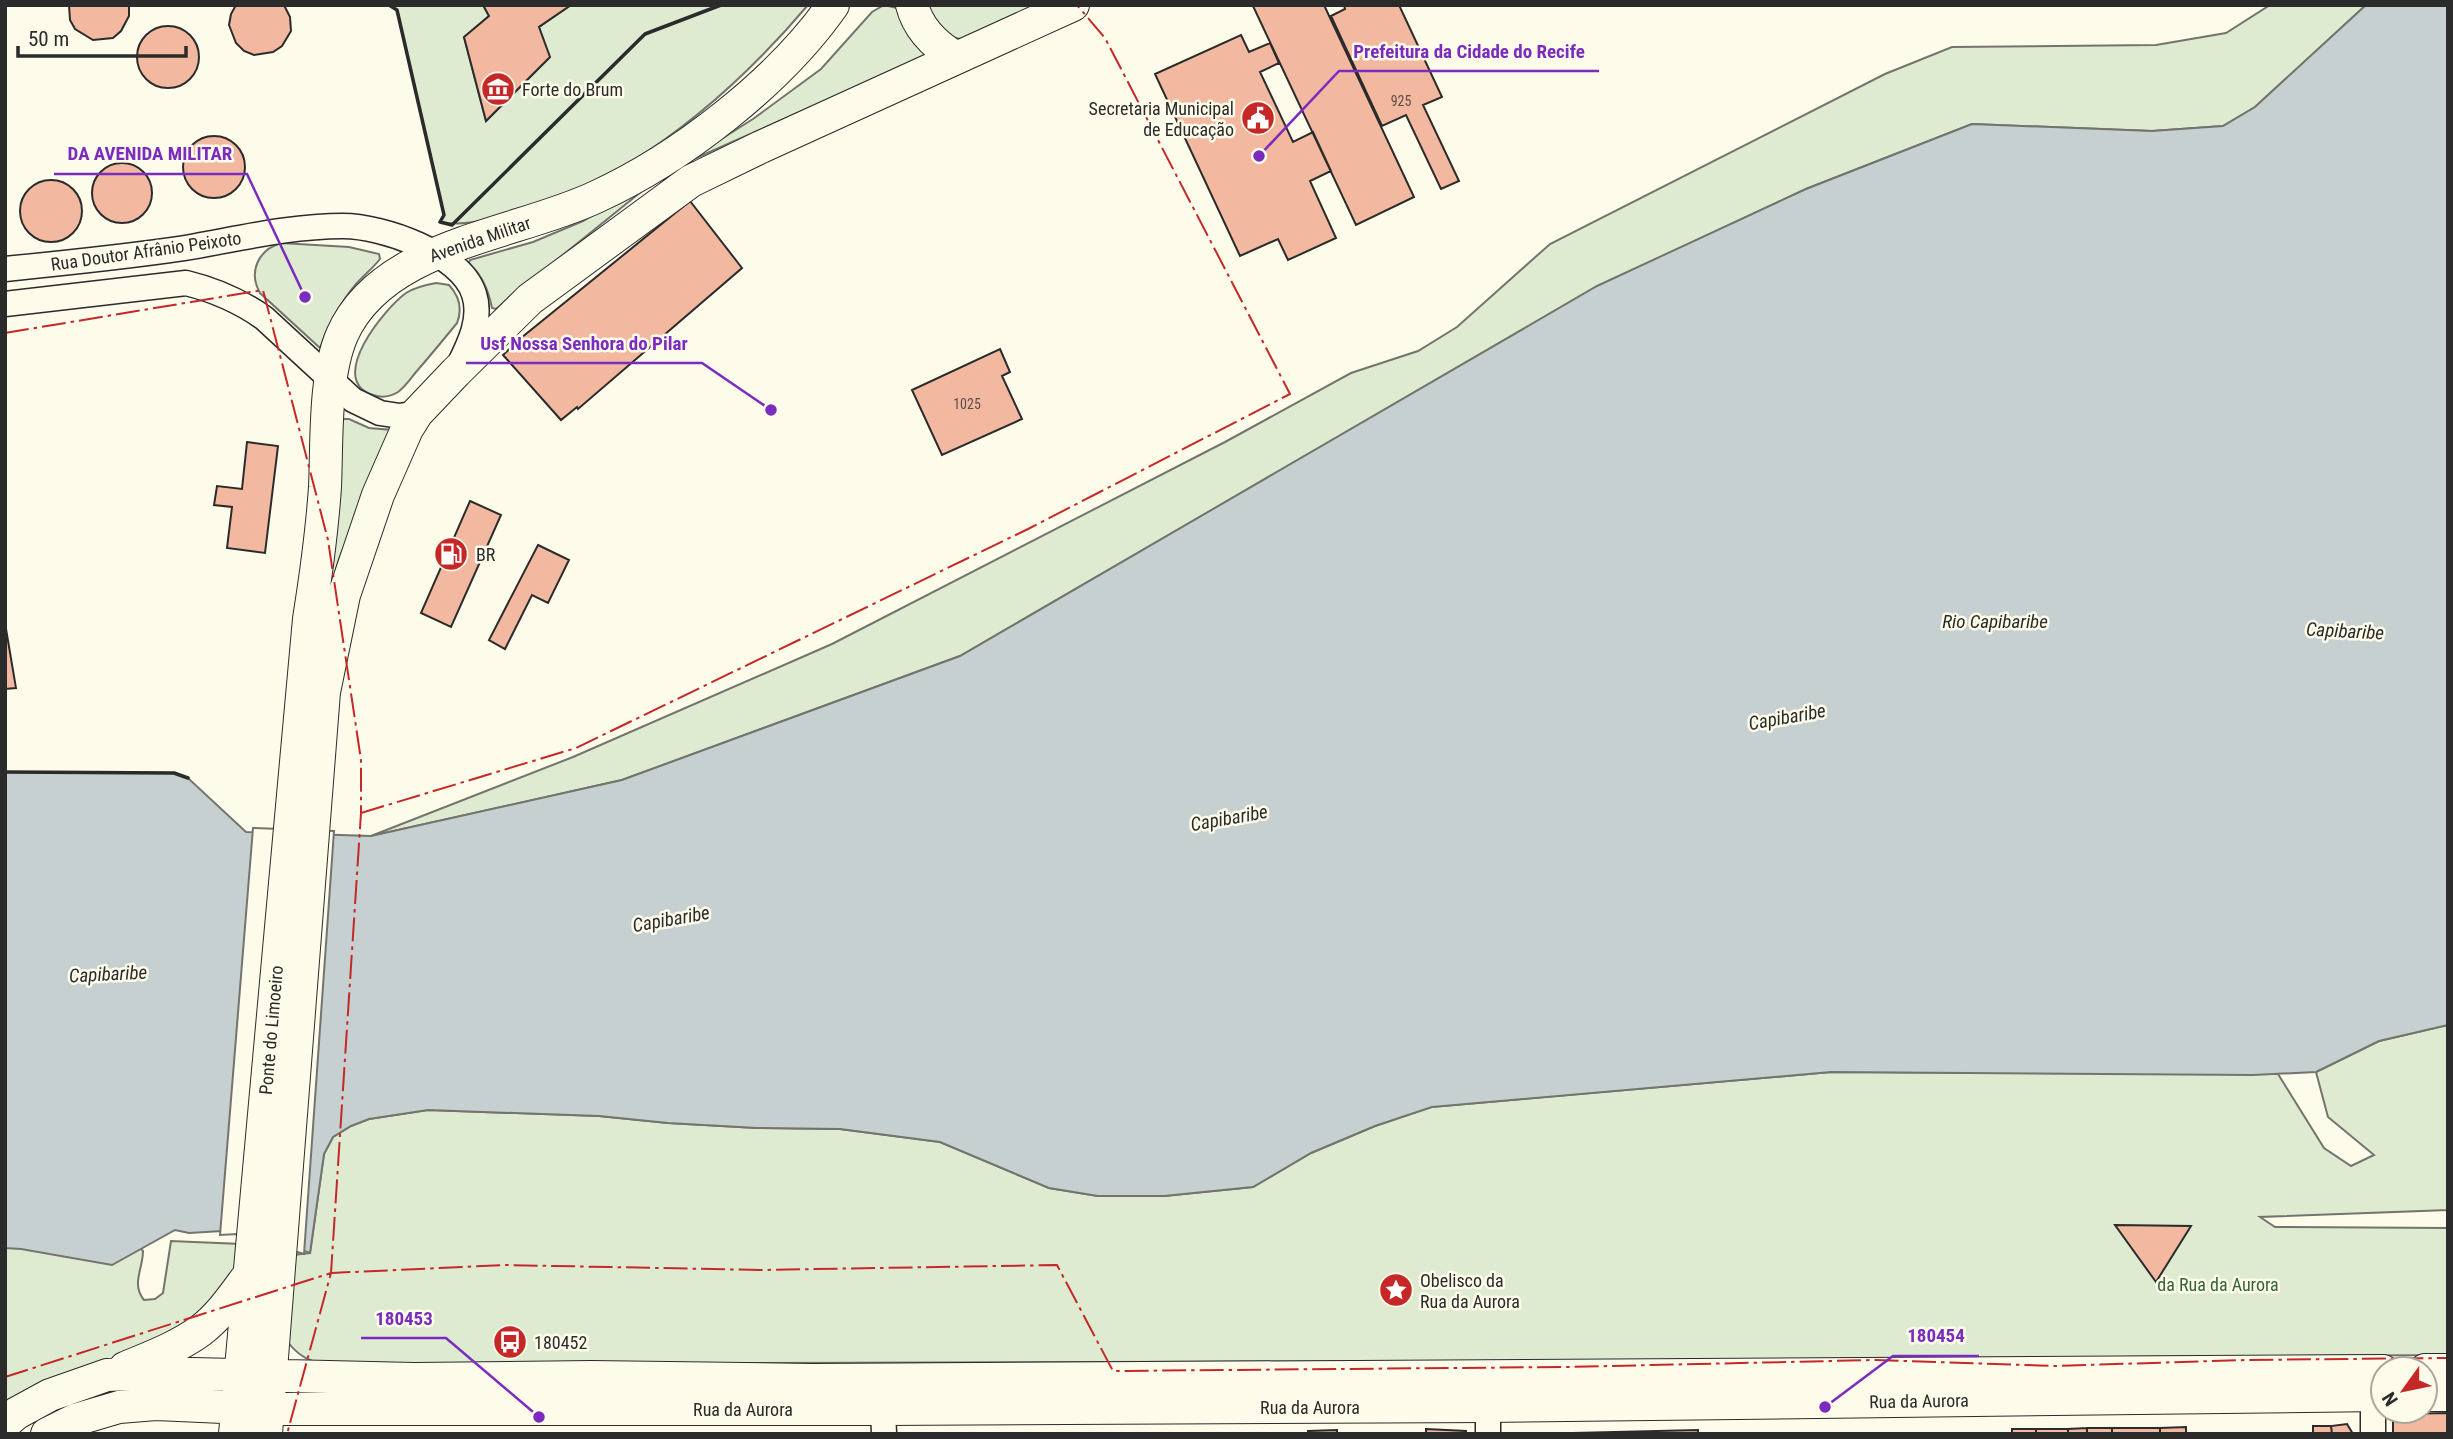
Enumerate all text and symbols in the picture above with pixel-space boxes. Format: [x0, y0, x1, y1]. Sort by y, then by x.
scale bar [18, 14, 186, 58]
text: 50 m [28, 27, 69, 51]
callout: Prefeitura da Cidade do Recife [1339, 31, 1599, 71]
text: Prefeitura da Cidade do Recife [1353, 40, 1585, 63]
museum icon: Forte do Brum [479, 70, 517, 108]
place label: Forte do Brum [522, 79, 623, 100]
house number: 925 [1391, 93, 1411, 109]
place label: Secretaria Municipal de Educação [1089, 98, 1234, 140]
public building icon: Secretaria Municipal de Educação [1239, 99, 1277, 137]
callout: DA AVENIDA MILITAR [54, 134, 247, 174]
text: DA AVENIDA MILITAR [68, 142, 233, 165]
street label: Avenida Militar [427, 212, 534, 266]
street label: Rua Doutor Afrânio Peixoto [49, 227, 243, 275]
callout: Usf Nossa Senhora do Pilar [466, 323, 702, 363]
text: Usf Nossa Senhora do Pilar [480, 332, 688, 355]
house number: 1025 [953, 396, 981, 412]
fuel station icon: BR [432, 535, 470, 573]
place label: BR [476, 544, 496, 565]
water label: Rio Capibaribe [1942, 610, 2048, 633]
water label: Capibaribe [2305, 617, 2385, 645]
water label: Capibaribe [1747, 699, 1827, 735]
water label: Capibaribe [1189, 800, 1269, 836]
water label: Capibaribe [631, 901, 711, 937]
water label: Capibaribe [68, 960, 148, 988]
street label: Ponte do Limoeiro [255, 964, 287, 1096]
place label: Obelisco da Rua da Aurora [1420, 1270, 1520, 1312]
place icon: Obelisco da Rua da Aurora [1377, 1271, 1415, 1309]
park label: da Rua da Aurora [2157, 1274, 2279, 1295]
callout: 180453 [361, 1298, 446, 1338]
text: 180453 [375, 1307, 433, 1330]
callout: 180454 [1893, 1316, 1979, 1356]
bus stop icon: 180452 [491, 1323, 529, 1361]
text: 180454 [1907, 1324, 1965, 1347]
place label: 180452 [534, 1332, 587, 1353]
north arrow [2369, 1355, 2439, 1425]
text: N [2377, 1388, 2403, 1410]
street label: Rua da Aurora [1869, 1390, 1969, 1412]
street label: Rua da Aurora [1260, 1397, 1360, 1418]
street label: Rua da Aurora [693, 1399, 793, 1420]

